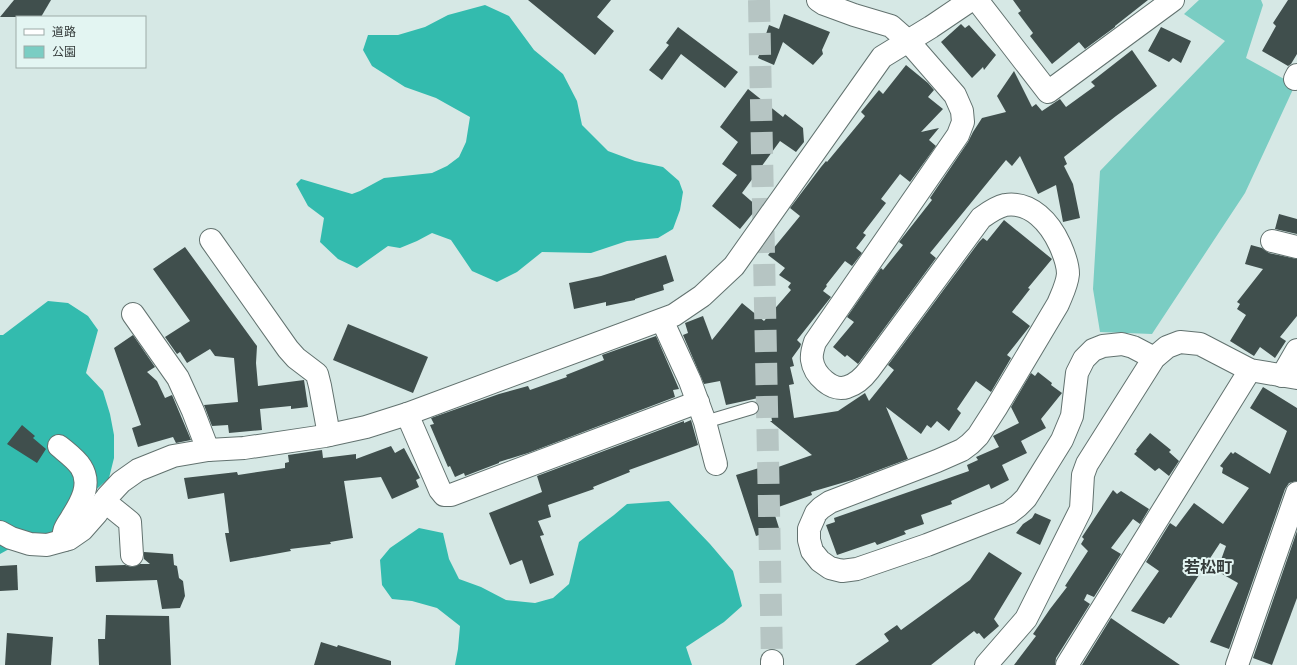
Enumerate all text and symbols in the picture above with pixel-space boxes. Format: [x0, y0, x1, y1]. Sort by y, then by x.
legend [16, 16, 146, 68]
text: 道路 [52, 25, 76, 39]
text: 公園 [52, 45, 76, 59]
district label: 若松町 [1184, 558, 1232, 577]

